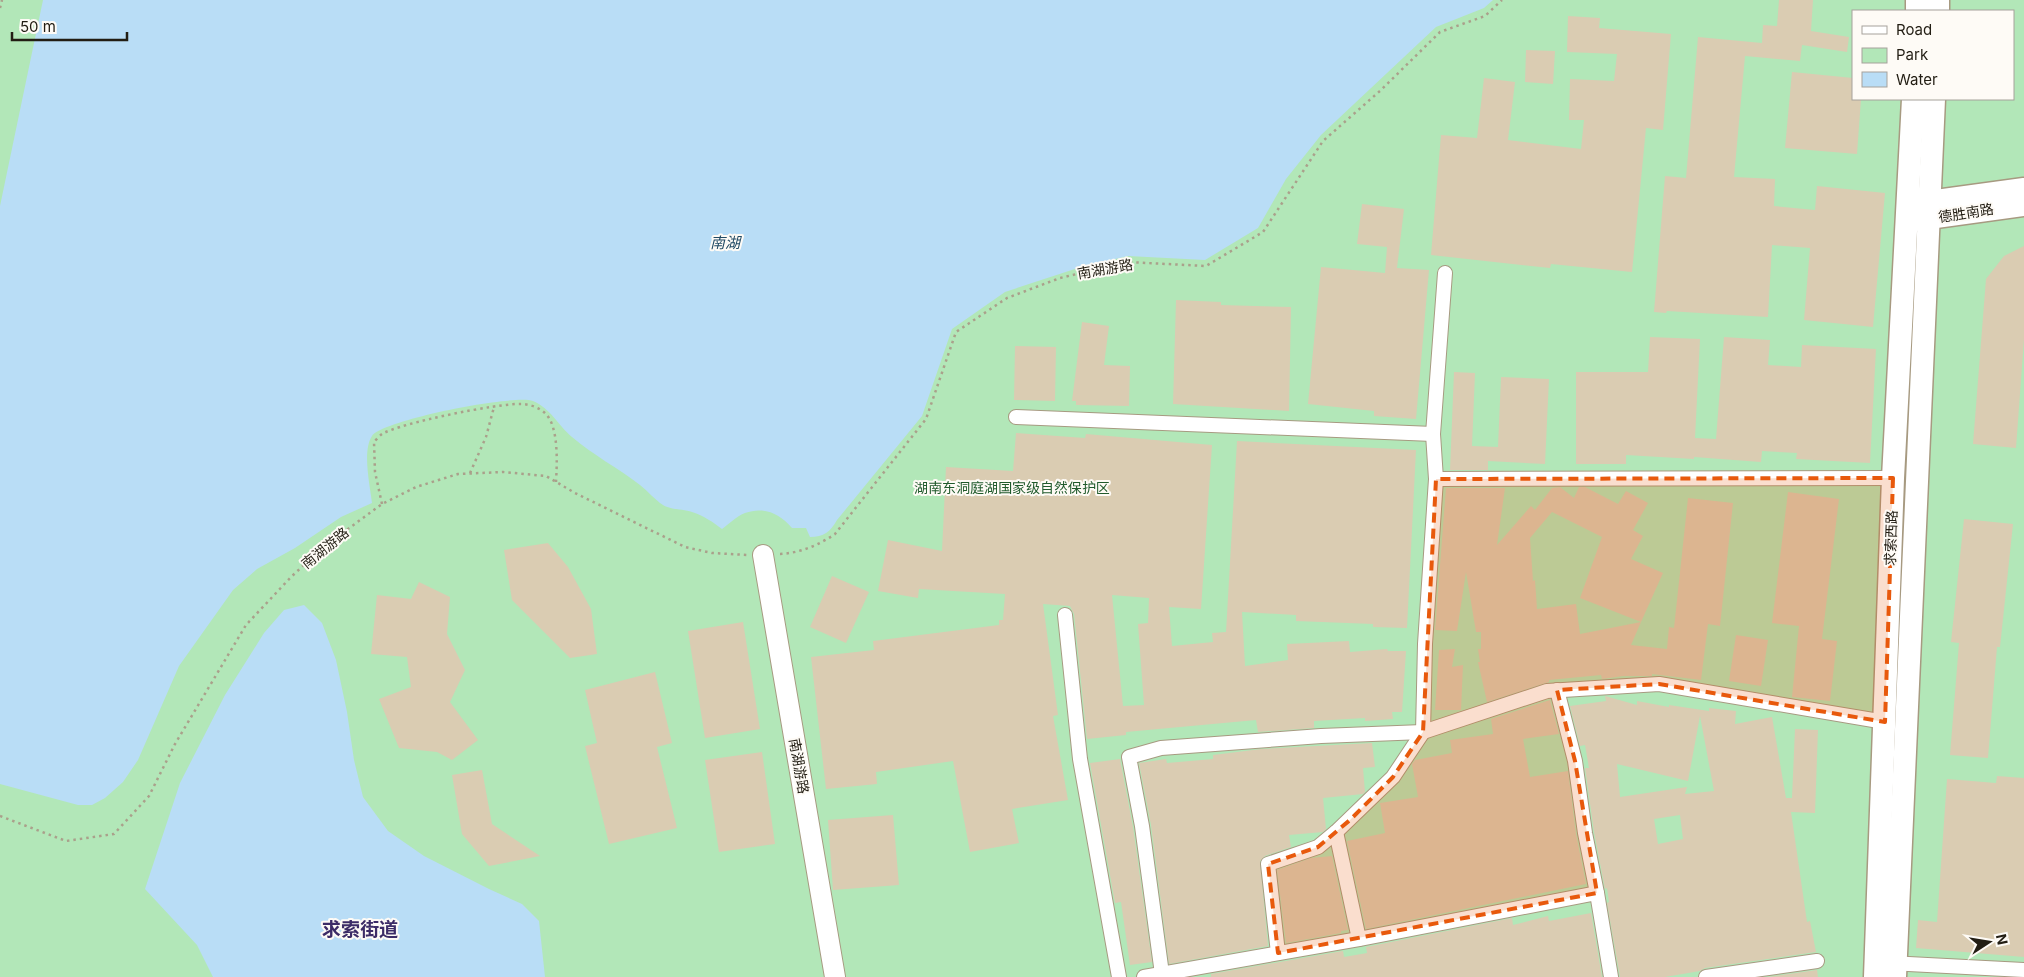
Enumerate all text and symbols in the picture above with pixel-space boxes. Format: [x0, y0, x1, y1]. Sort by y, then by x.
scale bar [12, 10, 128, 42]
legend [1852, 10, 2014, 100]
text: 50 m [20, 17, 56, 36]
text: Road [1896, 20, 1932, 39]
text: Park [1896, 45, 1929, 64]
text: Water [1896, 70, 1938, 89]
street label: 德胜南路 [1937, 200, 1995, 225]
water label: 南湖 [710, 233, 742, 252]
street label: 南湖游路 [1076, 255, 1134, 282]
park label: 湖南东洞庭湖国家级自然保护区 [914, 479, 1110, 496]
street label: 求索西路 [1881, 510, 1900, 566]
street label: 南湖游路 [298, 523, 352, 572]
street label: 南湖游路 [786, 737, 813, 795]
north arrow [1964, 917, 2014, 967]
district label: 求索街道 [322, 918, 398, 941]
text: N [1993, 932, 2012, 946]

